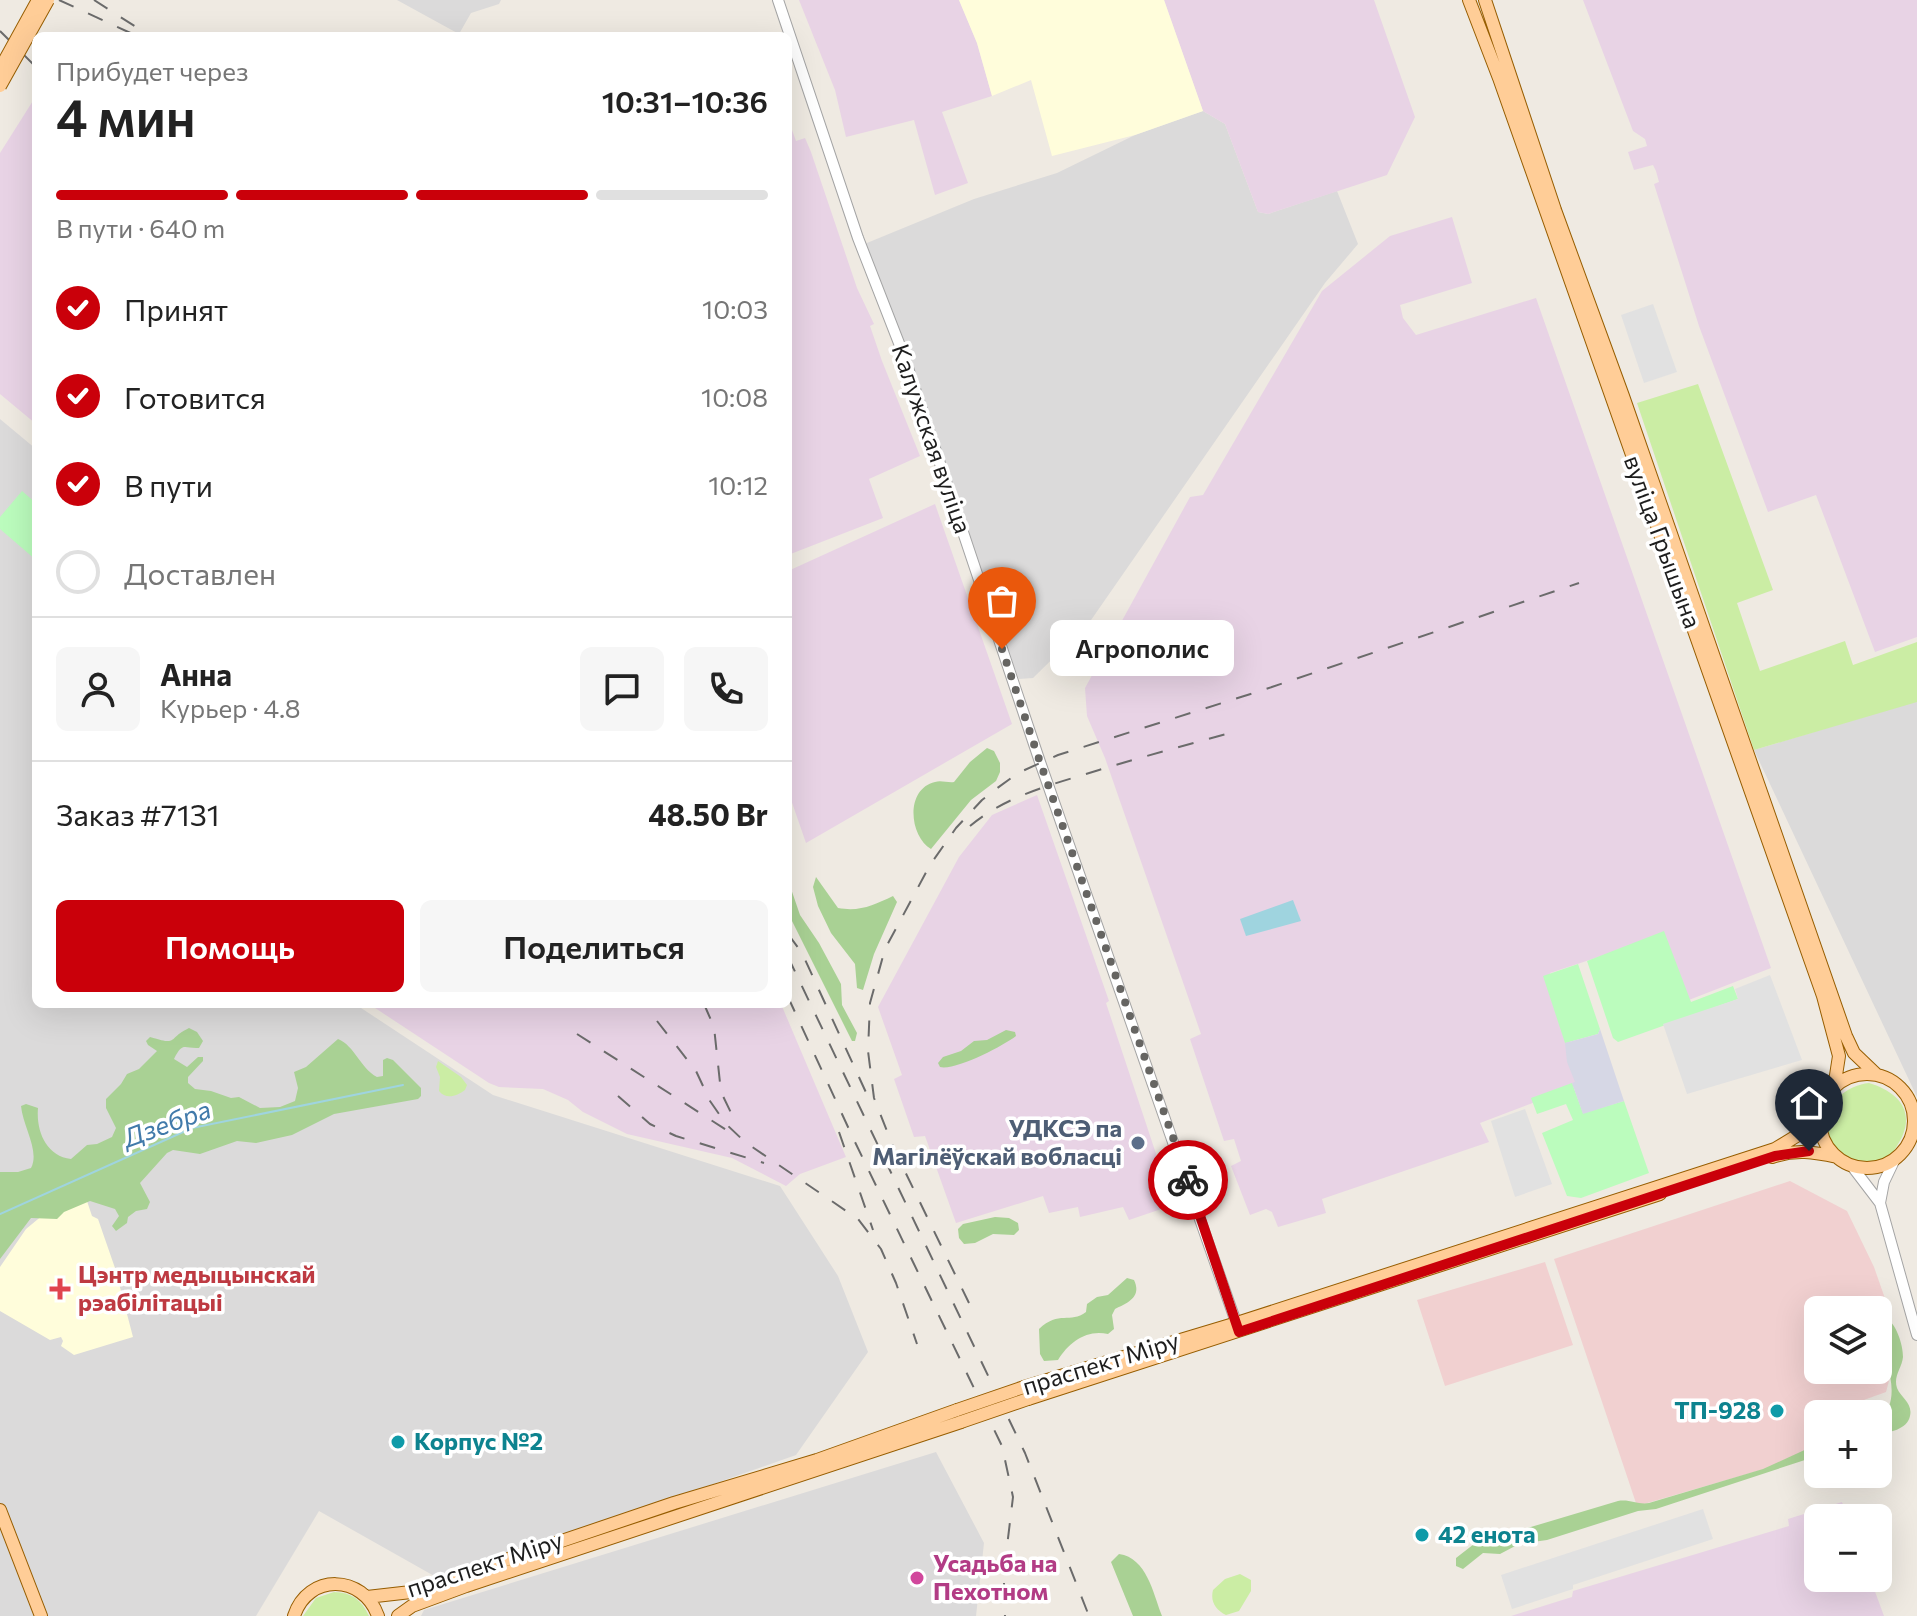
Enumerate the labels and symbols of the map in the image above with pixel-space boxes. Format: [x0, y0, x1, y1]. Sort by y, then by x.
street label: Калужская вуліца [886, 340, 978, 537]
street label: вуліца Грышына [1619, 451, 1708, 632]
pin [968, 567, 1036, 649]
callout: Агрополис [1050, 621, 1234, 677]
pin [1775, 1069, 1843, 1151]
water label: Дзебра [116, 1092, 215, 1153]
place label: УДКСЭ па Магілёўскай вобласці [872, 1113, 1122, 1170]
marker: УДКСЭ па Магілёўскай вобласці [1129, 1134, 1147, 1152]
courier [1148, 1140, 1228, 1220]
place label: Цэнтр медыцынскай рэабілітацыі [78, 1259, 316, 1316]
marker: Цэнтр медыцынскай рэабілітацыі [49, 1278, 71, 1300]
street label: праспект Міру [1019, 1325, 1182, 1400]
place label: ТП-928 [1674, 1395, 1761, 1424]
marker: ТП-928 [1768, 1402, 1786, 1420]
place label: Корпус №2 [414, 1426, 543, 1455]
marker: Корпус №2 [389, 1433, 407, 1451]
place label: 42 енота [1438, 1519, 1536, 1548]
street label: праспект Міру [403, 1525, 566, 1602]
marker: 42 енота [1413, 1526, 1431, 1544]
place label: Усадьба на Пехотном [933, 1548, 1057, 1605]
marker: Усадьба на Пехотном [908, 1569, 926, 1587]

